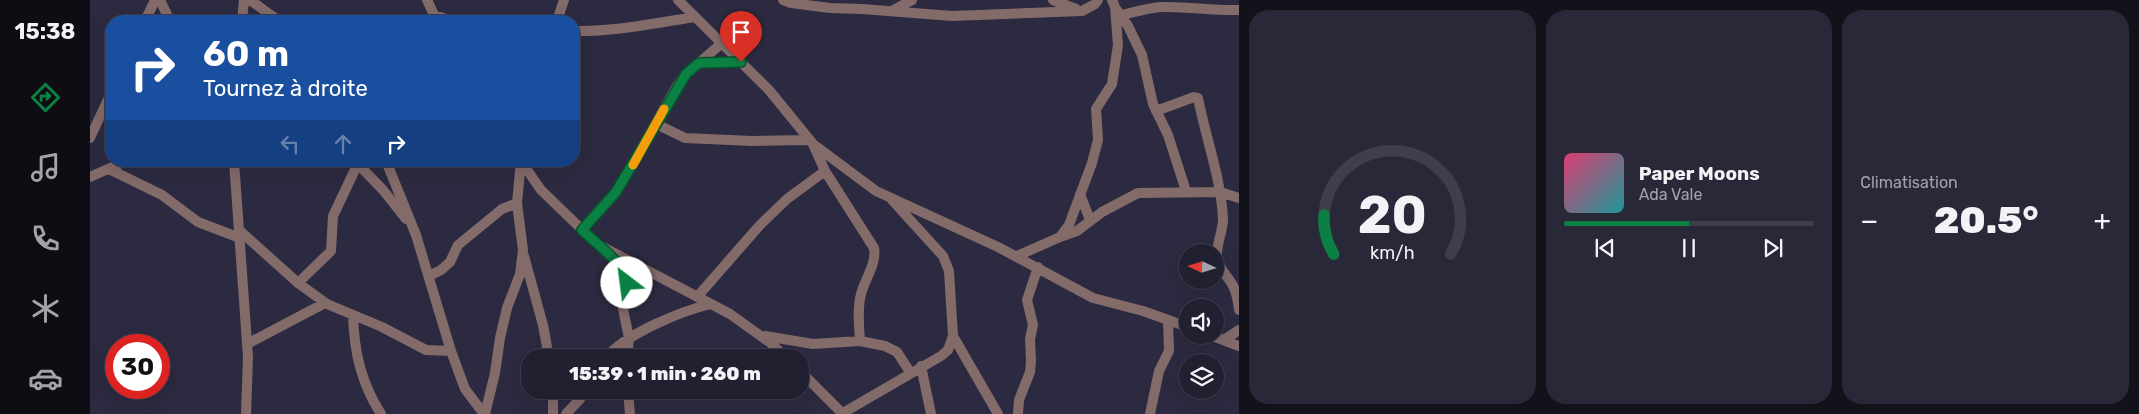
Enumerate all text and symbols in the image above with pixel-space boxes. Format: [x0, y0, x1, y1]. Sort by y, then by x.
pin [720, 11, 762, 62]
text: 15:38 [15, 18, 75, 45]
icon: arrive [727, 18, 755, 46]
text: 60 m [203, 33, 289, 75]
icon: right [120, 35, 185, 100]
text: Tournez à droite [203, 75, 368, 102]
icon: directions [28, 80, 63, 115]
icon: left [276, 130, 304, 158]
icon: ahead [329, 130, 357, 158]
icon: right [382, 130, 410, 158]
icon: music [28, 150, 63, 185]
text: Paper Moons [1639, 162, 1760, 185]
text: Climatisation [1860, 173, 1958, 192]
text: 20 [1358, 184, 1427, 246]
text: Ada Vale [1639, 185, 1702, 204]
text: 20.5° [1934, 197, 2038, 243]
text: − [1860, 204, 1879, 237]
text: + [2094, 204, 2111, 237]
icon: phone [28, 221, 63, 256]
icon: previous [1591, 234, 1619, 262]
icon: pause [1675, 234, 1703, 262]
icon: next [1759, 234, 1787, 262]
text: km/h [1370, 242, 1415, 263]
north arrow [1179, 244, 1224, 289]
map controls [1179, 244, 1224, 399]
position arrow [600, 256, 652, 308]
icon: climate [28, 291, 63, 326]
button: sound [1179, 299, 1224, 344]
speed limit sign: 30 [105, 334, 170, 399]
button: layers [1179, 354, 1224, 399]
icon: car [28, 361, 63, 396]
text: 15:39 · 1 min · 260 m [569, 362, 761, 385]

